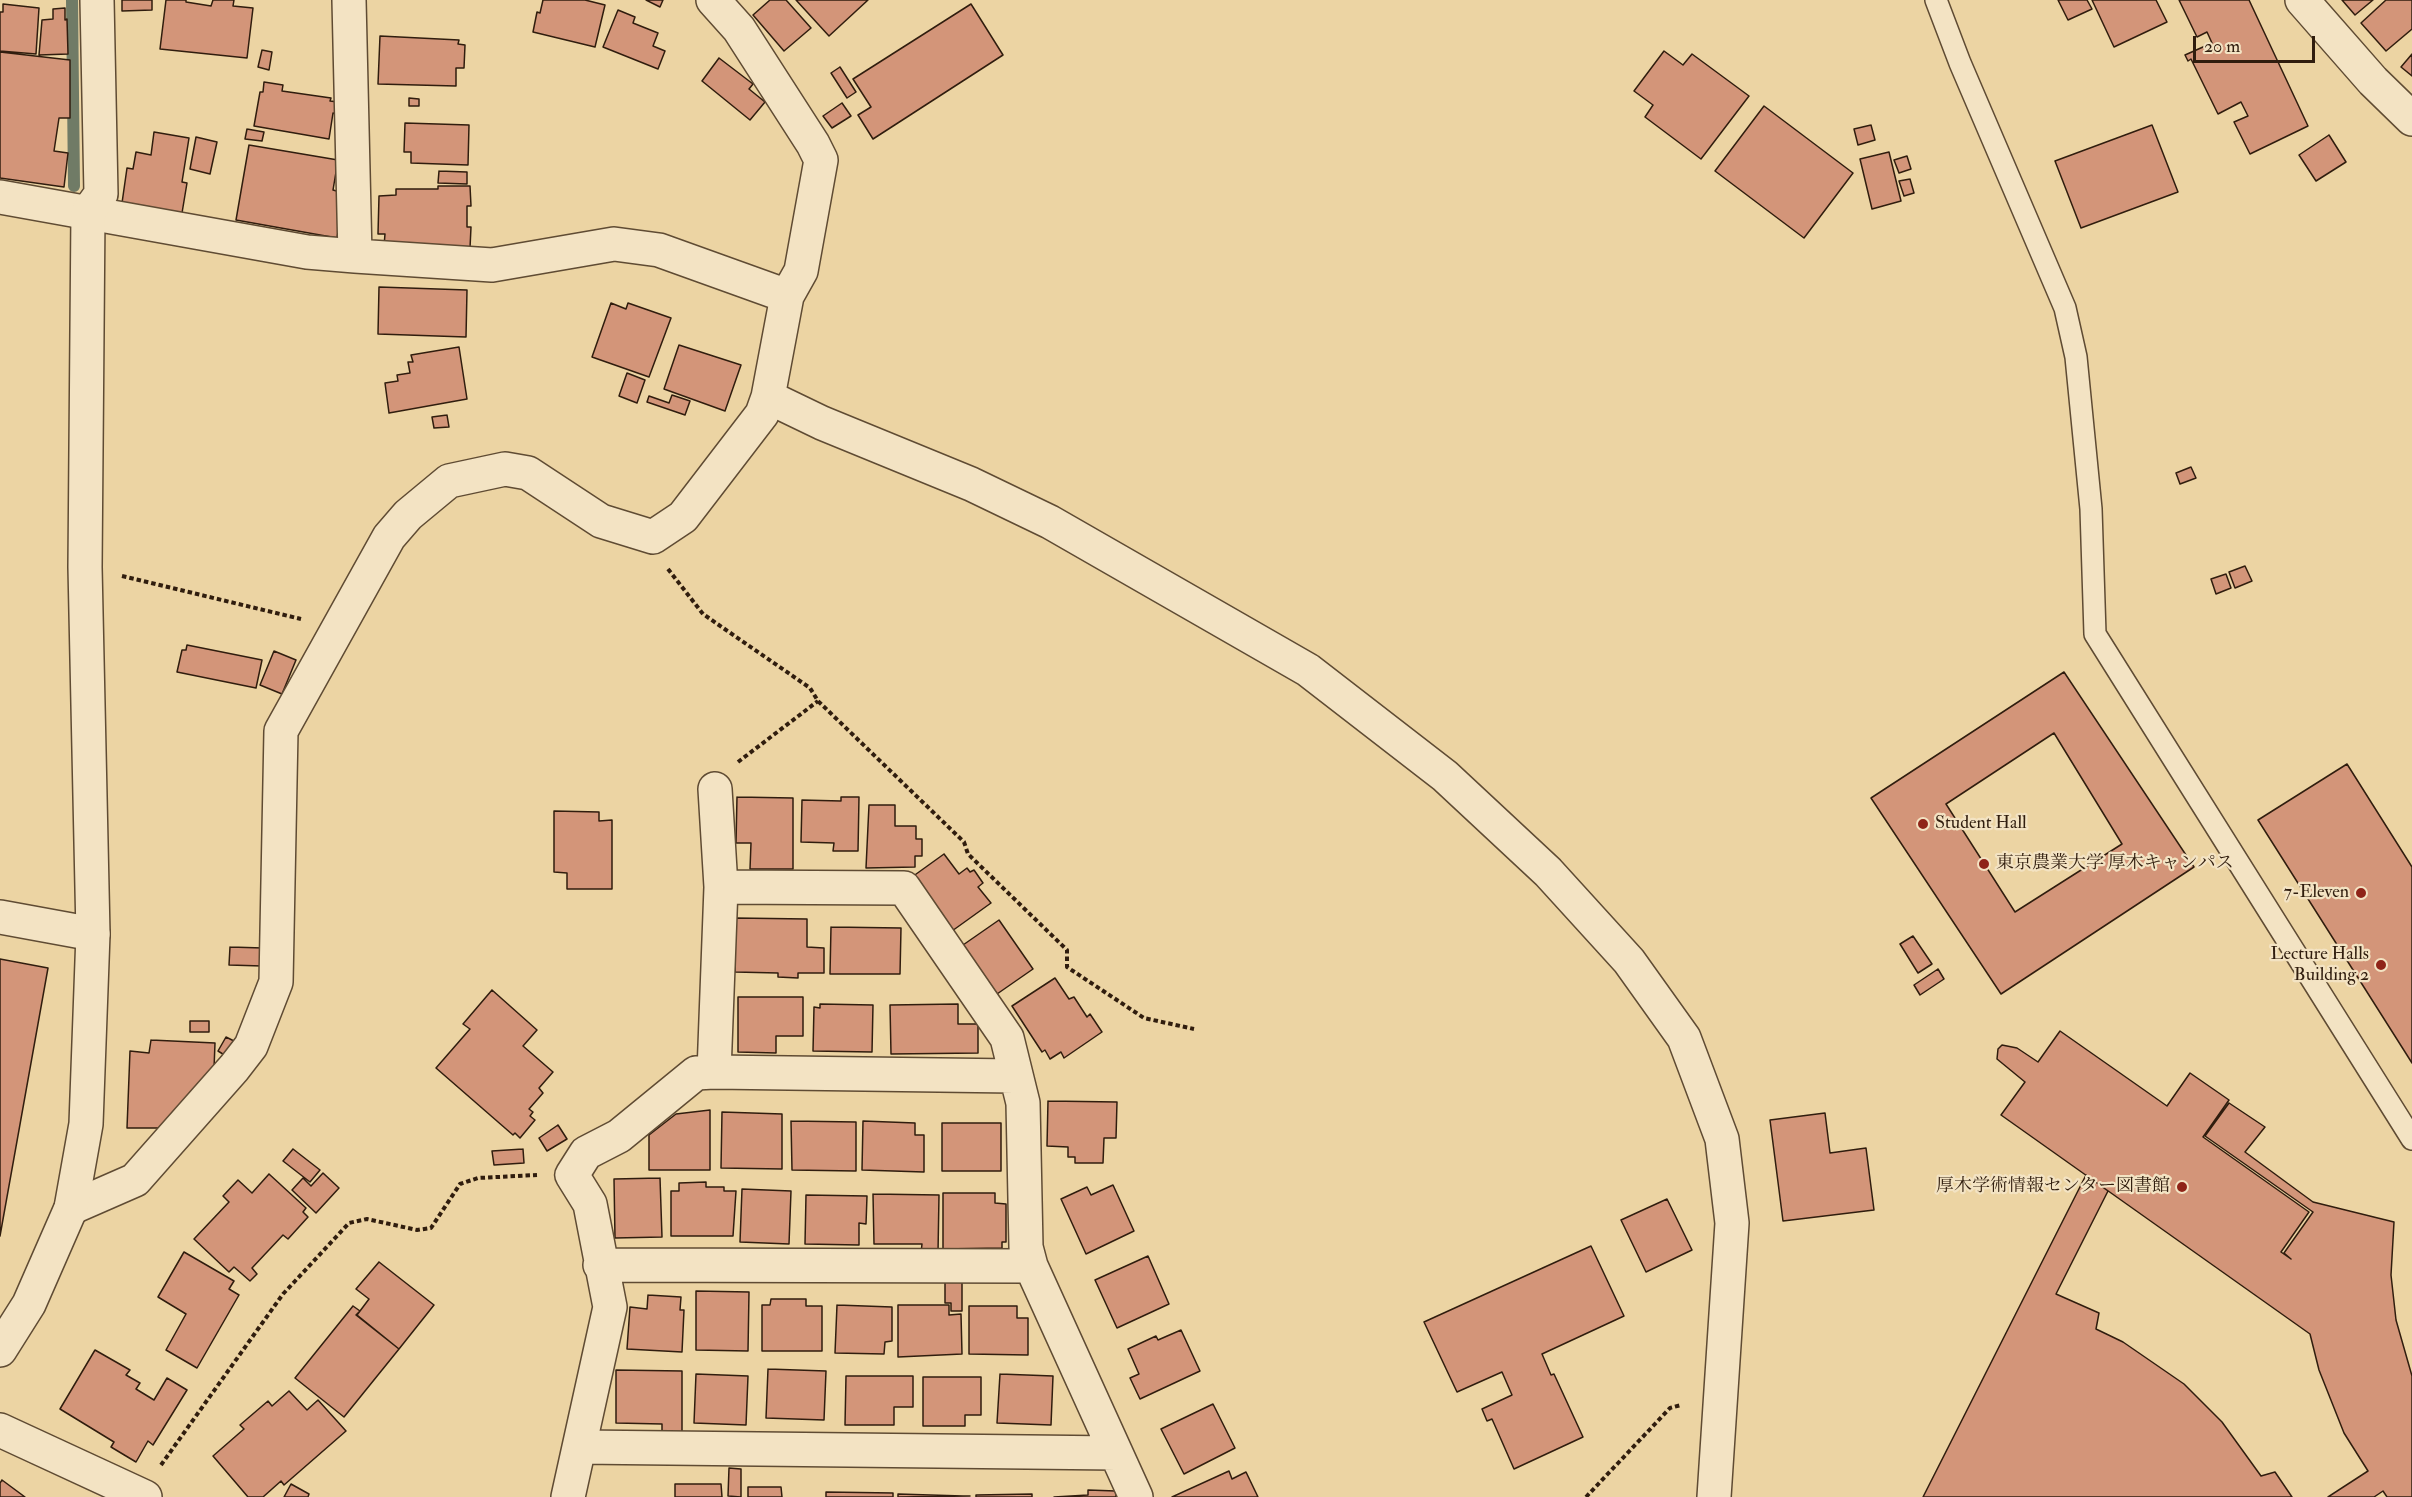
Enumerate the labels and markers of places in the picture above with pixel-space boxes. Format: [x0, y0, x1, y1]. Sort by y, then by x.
place label: Student Hall [1935, 813, 2027, 835]
marker: Student Hall [1916, 817, 1930, 831]
place label: 東京農業大学 厚木キャンパス [1996, 853, 2234, 875]
marker: 東京農業大学 厚木キャンパス [1977, 857, 1991, 871]
place label: 7-Eleven [2284, 882, 2349, 904]
marker: 7-Eleven [2354, 886, 2368, 900]
place label: Lecture Halls Building 2 [2271, 944, 2369, 986]
marker: Lecture Halls Building 2 [2374, 958, 2388, 972]
place label: 厚木学術情報センター図書館 [1936, 1176, 2170, 1198]
marker: 厚木学術情報センター図書館 [2175, 1180, 2189, 1194]

